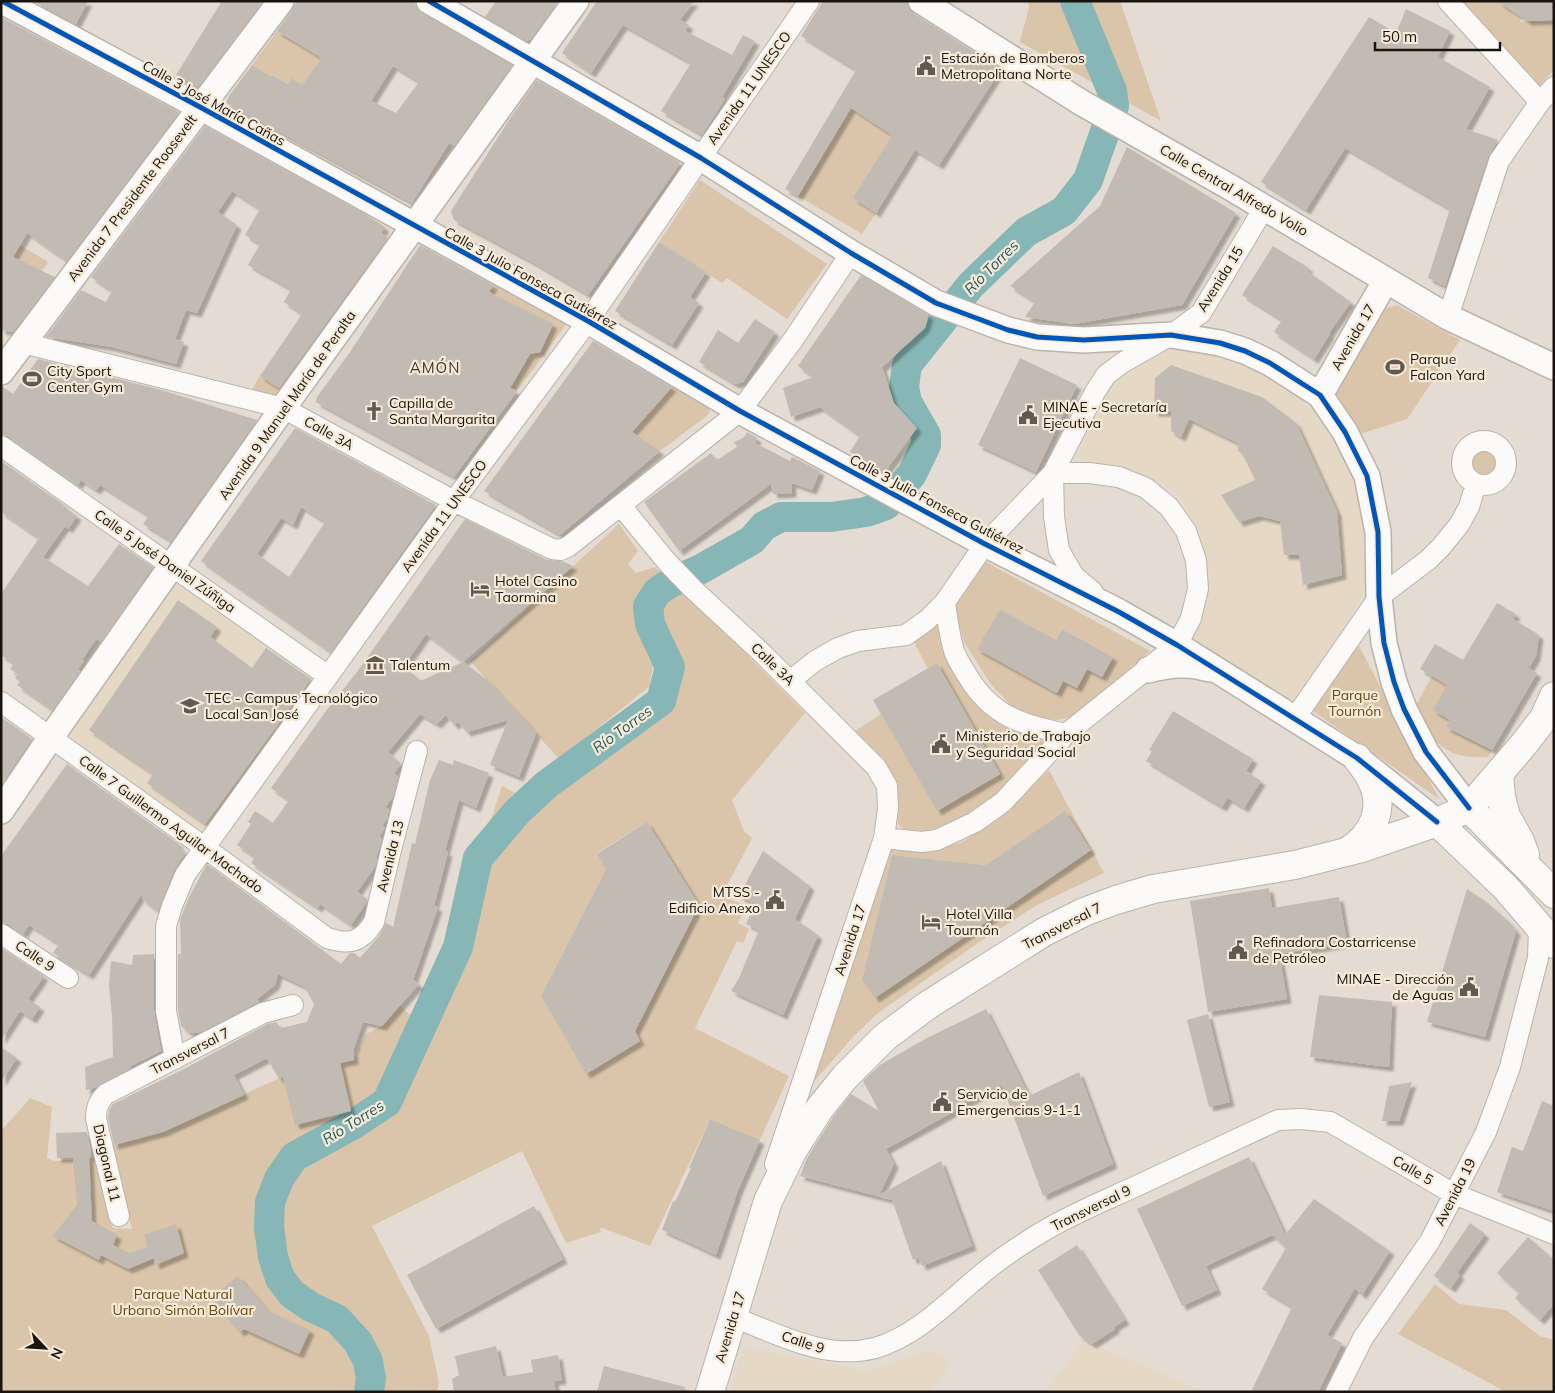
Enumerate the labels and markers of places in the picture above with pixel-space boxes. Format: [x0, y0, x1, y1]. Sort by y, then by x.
place label: Estación de Bomberos Metropolitana Norte [941, 49, 1085, 83]
public building icon: Estación de Bomberos Metropolitana Norte [915, 55, 937, 77]
place label: Parque Falcon Yard [1410, 350, 1485, 384]
sports icon: Parque Falcon Yard [1384, 356, 1406, 378]
place label: City Sport Center Gym [47, 362, 123, 396]
sports icon: City Sport Center Gym [21, 368, 43, 390]
place label: Capilla de Santa Margarita [389, 394, 495, 428]
place label: MINAE - Secretaría Ejecutiva [1043, 398, 1167, 432]
church icon: Capilla de Santa Margarita [363, 400, 385, 422]
public building icon: MINAE - Secretaría Ejecutiva [1017, 404, 1039, 426]
place label: Hotel Casino Taormina [495, 572, 577, 606]
hotel icon: Hotel Casino Taormina [469, 578, 491, 600]
museum icon: Talentum [364, 654, 386, 676]
place label: Talentum [390, 656, 450, 674]
place label: TEC - Campus Tecnológico Local San José [205, 689, 378, 723]
school or university icon: TEC - Campus Tecnológico Local San José [179, 695, 201, 717]
place label: Ministerio de Trabajo y Seguridad Social [956, 727, 1091, 761]
public building icon: Ministerio de Trabajo y Seguridad Social [930, 733, 952, 755]
place label: MTSS - Edificio Anexo [669, 883, 760, 917]
public building icon: MTSS - Edificio Anexo [764, 889, 786, 911]
place label: Hotel Villa Tournón [946, 905, 1012, 939]
hotel icon: Hotel Villa Tournón [920, 911, 942, 933]
place label: Refinadora Costarricense de Petróleo [1253, 933, 1416, 967]
public building icon: Refinadora Costarricense de Petróleo [1227, 939, 1249, 961]
place label: MINAE - Dirección de Aguas [1336, 970, 1454, 1004]
public building icon: MINAE - Dirección de Aguas [1458, 976, 1480, 998]
place label: Servicio de Emergencias 9-1-1 [957, 1085, 1081, 1119]
public building icon: Servicio de Emergencias 9-1-1 [931, 1091, 953, 1113]

